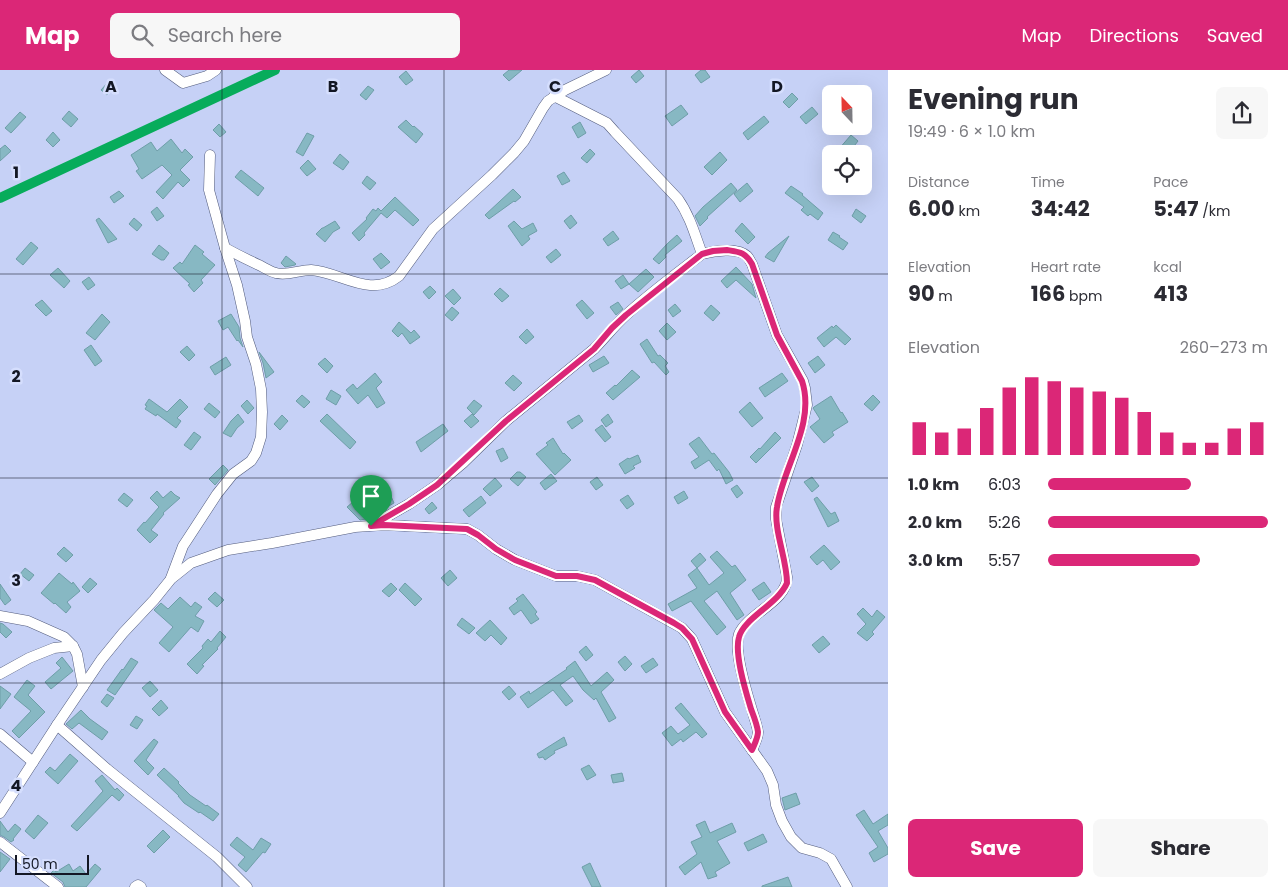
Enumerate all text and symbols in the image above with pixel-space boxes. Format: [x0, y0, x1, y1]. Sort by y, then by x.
search box [110, 13, 460, 58]
text: Map [25, 19, 80, 52]
icon: search [128, 21, 156, 49]
text: Search here [168, 22, 282, 49]
text: Map [1022, 23, 1061, 48]
text: Directions [1089, 23, 1179, 48]
text: Saved [1207, 23, 1263, 48]
text: A [105, 75, 117, 98]
text: B [328, 75, 338, 98]
text: C [549, 75, 561, 98]
text: D [771, 75, 783, 98]
text: Evening run [908, 80, 1079, 119]
north arrow [822, 85, 872, 135]
map controls [822, 85, 872, 195]
button: share [1216, 87, 1268, 139]
text: 19:49 · 6 × 1.0 km [908, 120, 1035, 143]
button: locate [822, 145, 872, 195]
text: 1 [13, 161, 19, 184]
text: Distance [908, 172, 969, 192]
text: Time [1031, 172, 1065, 192]
text: Pace [1153, 172, 1188, 192]
text: 6.00 [908, 194, 955, 223]
text: 34:42 [1031, 194, 1090, 223]
text: 5:47 [1153, 194, 1198, 223]
text: km [955, 201, 980, 221]
text: /km [1198, 201, 1230, 221]
text: Elevation [908, 257, 971, 277]
text: Heart rate [1031, 257, 1101, 277]
text: kcal [1153, 257, 1182, 277]
text: 90 [908, 279, 935, 308]
text: 166 [1031, 279, 1065, 308]
text: 413 [1153, 279, 1188, 308]
text: m [935, 286, 953, 306]
text: bpm [1065, 286, 1102, 306]
text: Elevation [908, 336, 980, 359]
text: 260–273 m [1180, 336, 1268, 359]
text: 2 [11, 365, 21, 388]
text: 1.0 km [908, 473, 959, 496]
text: 6:03 [988, 473, 1021, 496]
pin [350, 475, 392, 526]
icon: arrive [357, 482, 385, 510]
text: 2.0 km [908, 511, 962, 534]
text: 5:26 [988, 511, 1021, 534]
text: 3.0 km [908, 549, 963, 572]
text: 5:57 [988, 549, 1020, 572]
text: 3 [11, 569, 21, 592]
text: 4 [11, 774, 22, 797]
button: Save [908, 819, 1083, 877]
button: Share [1093, 819, 1268, 877]
scale bar [15, 852, 89, 875]
text: 50 m [22, 854, 58, 874]

